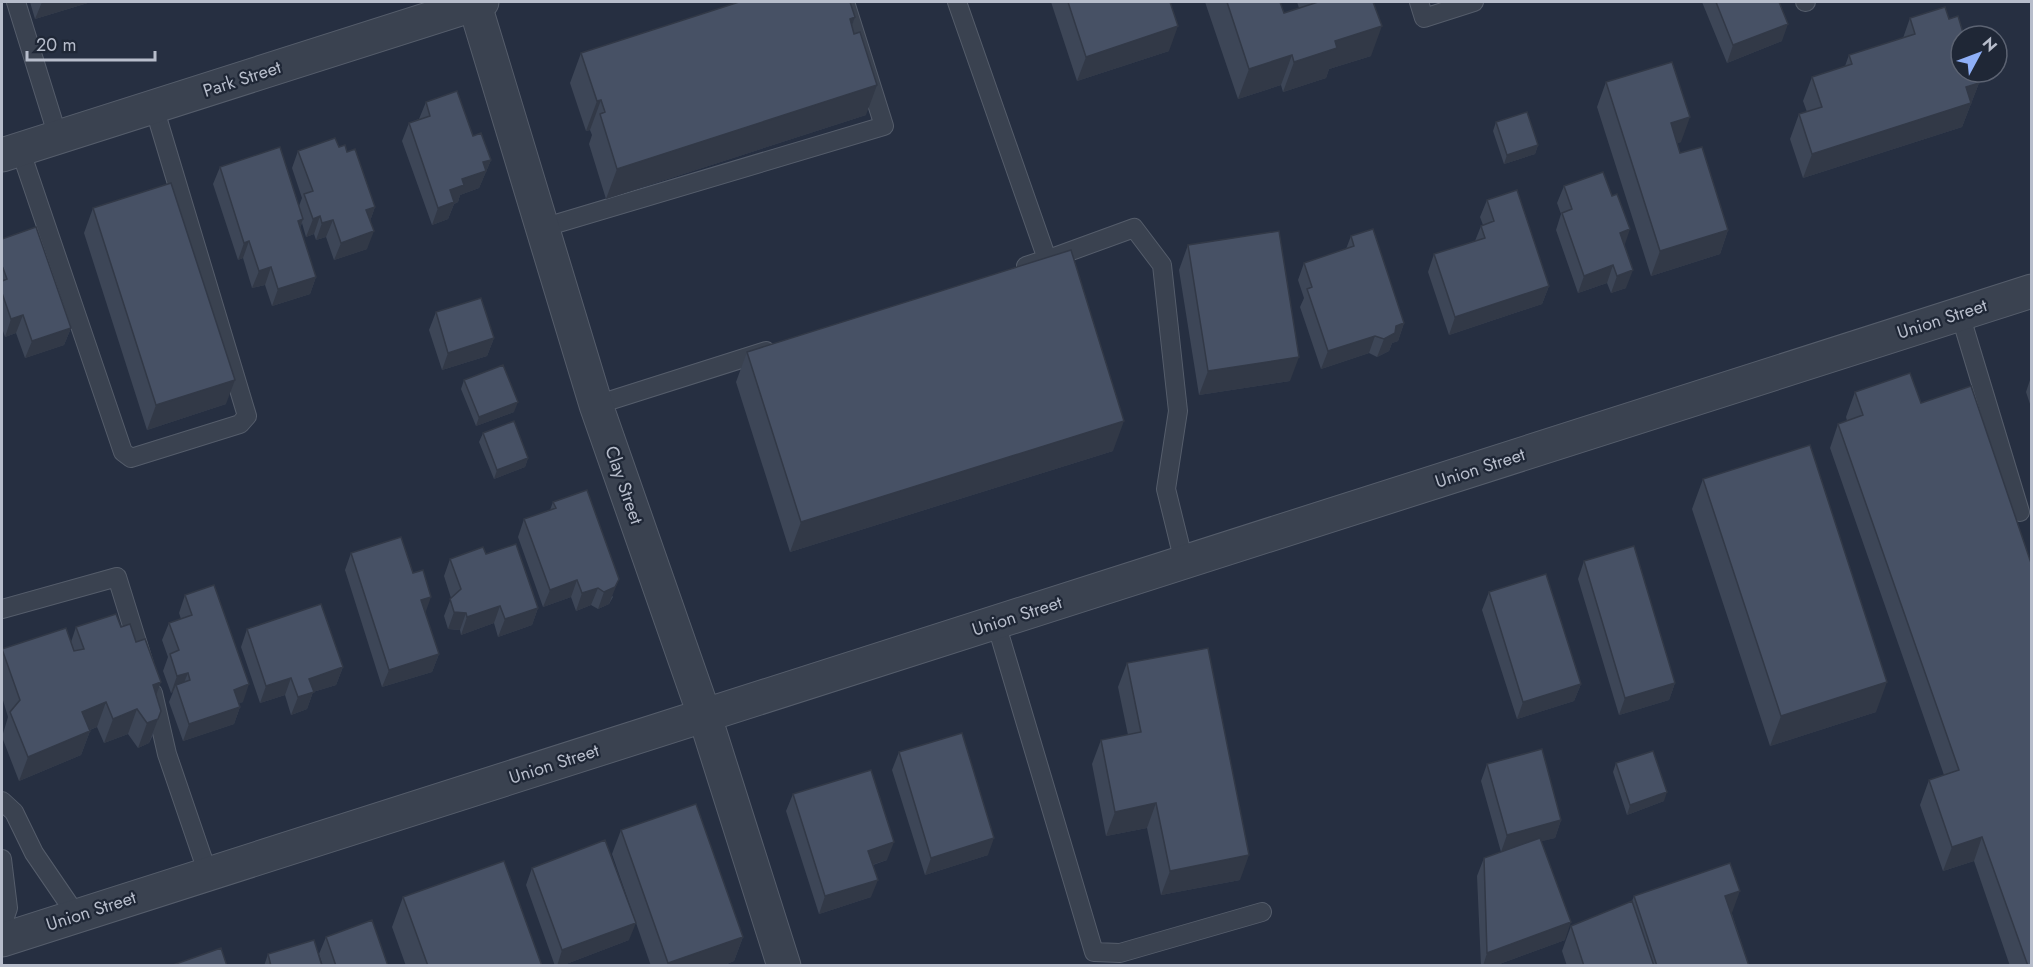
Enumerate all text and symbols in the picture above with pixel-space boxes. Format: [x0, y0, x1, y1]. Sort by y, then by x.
scale bar [27, 24, 154, 62]
north arrow [1949, 24, 2009, 84]
text: 20 m [36, 32, 76, 58]
text: N [1977, 32, 2003, 57]
street label: Park Street [200, 54, 285, 104]
street label: Union Street [1894, 292, 1991, 346]
street label: Union Street [1432, 441, 1529, 495]
street label: Clay Street [598, 442, 650, 528]
street label: Union Street [969, 589, 1066, 643]
street label: Union Street [506, 737, 603, 791]
street label: Union Street [43, 884, 140, 938]

